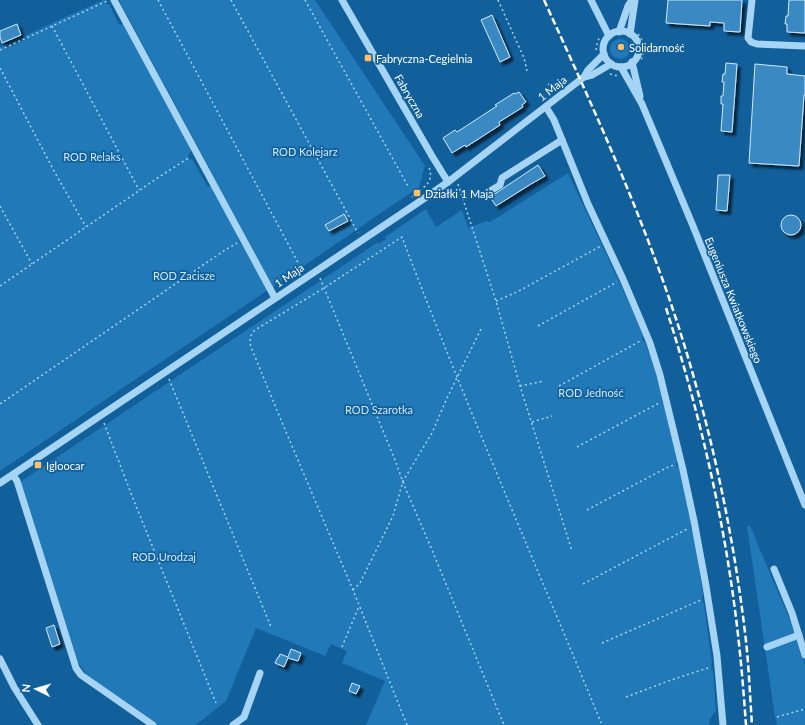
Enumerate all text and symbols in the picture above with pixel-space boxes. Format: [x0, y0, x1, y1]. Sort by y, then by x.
place label: Solidarność [629, 41, 684, 54]
marker: Solidarność [616, 42, 626, 52]
place label: Fabryczna-Cegielnia [376, 52, 473, 65]
marker: Fabryczna-Cegielnia [363, 53, 373, 63]
street label: Fabryczna [392, 72, 428, 120]
street label: 1 Maja [535, 73, 569, 103]
park label: ROD Kolejarz [272, 145, 338, 158]
park label: ROD Relaks [63, 150, 121, 163]
place label: Działki 1 Maja [425, 187, 494, 200]
marker: Działki 1 Maja [412, 188, 422, 198]
street label: Eugeniusza Kwiatkowskiego [703, 235, 765, 365]
street label: 1 Maja [272, 260, 306, 290]
park label: ROD Zacisze [153, 269, 215, 282]
park label: ROD Jedność [558, 386, 624, 399]
park label: ROD Szarotka [345, 403, 413, 416]
place label: Igloocar [46, 459, 84, 472]
marker: Igloocar [33, 460, 43, 470]
park label: ROD Urodzaj [132, 550, 196, 563]
north arrow [16, 669, 56, 709]
text: N [19, 683, 32, 693]

